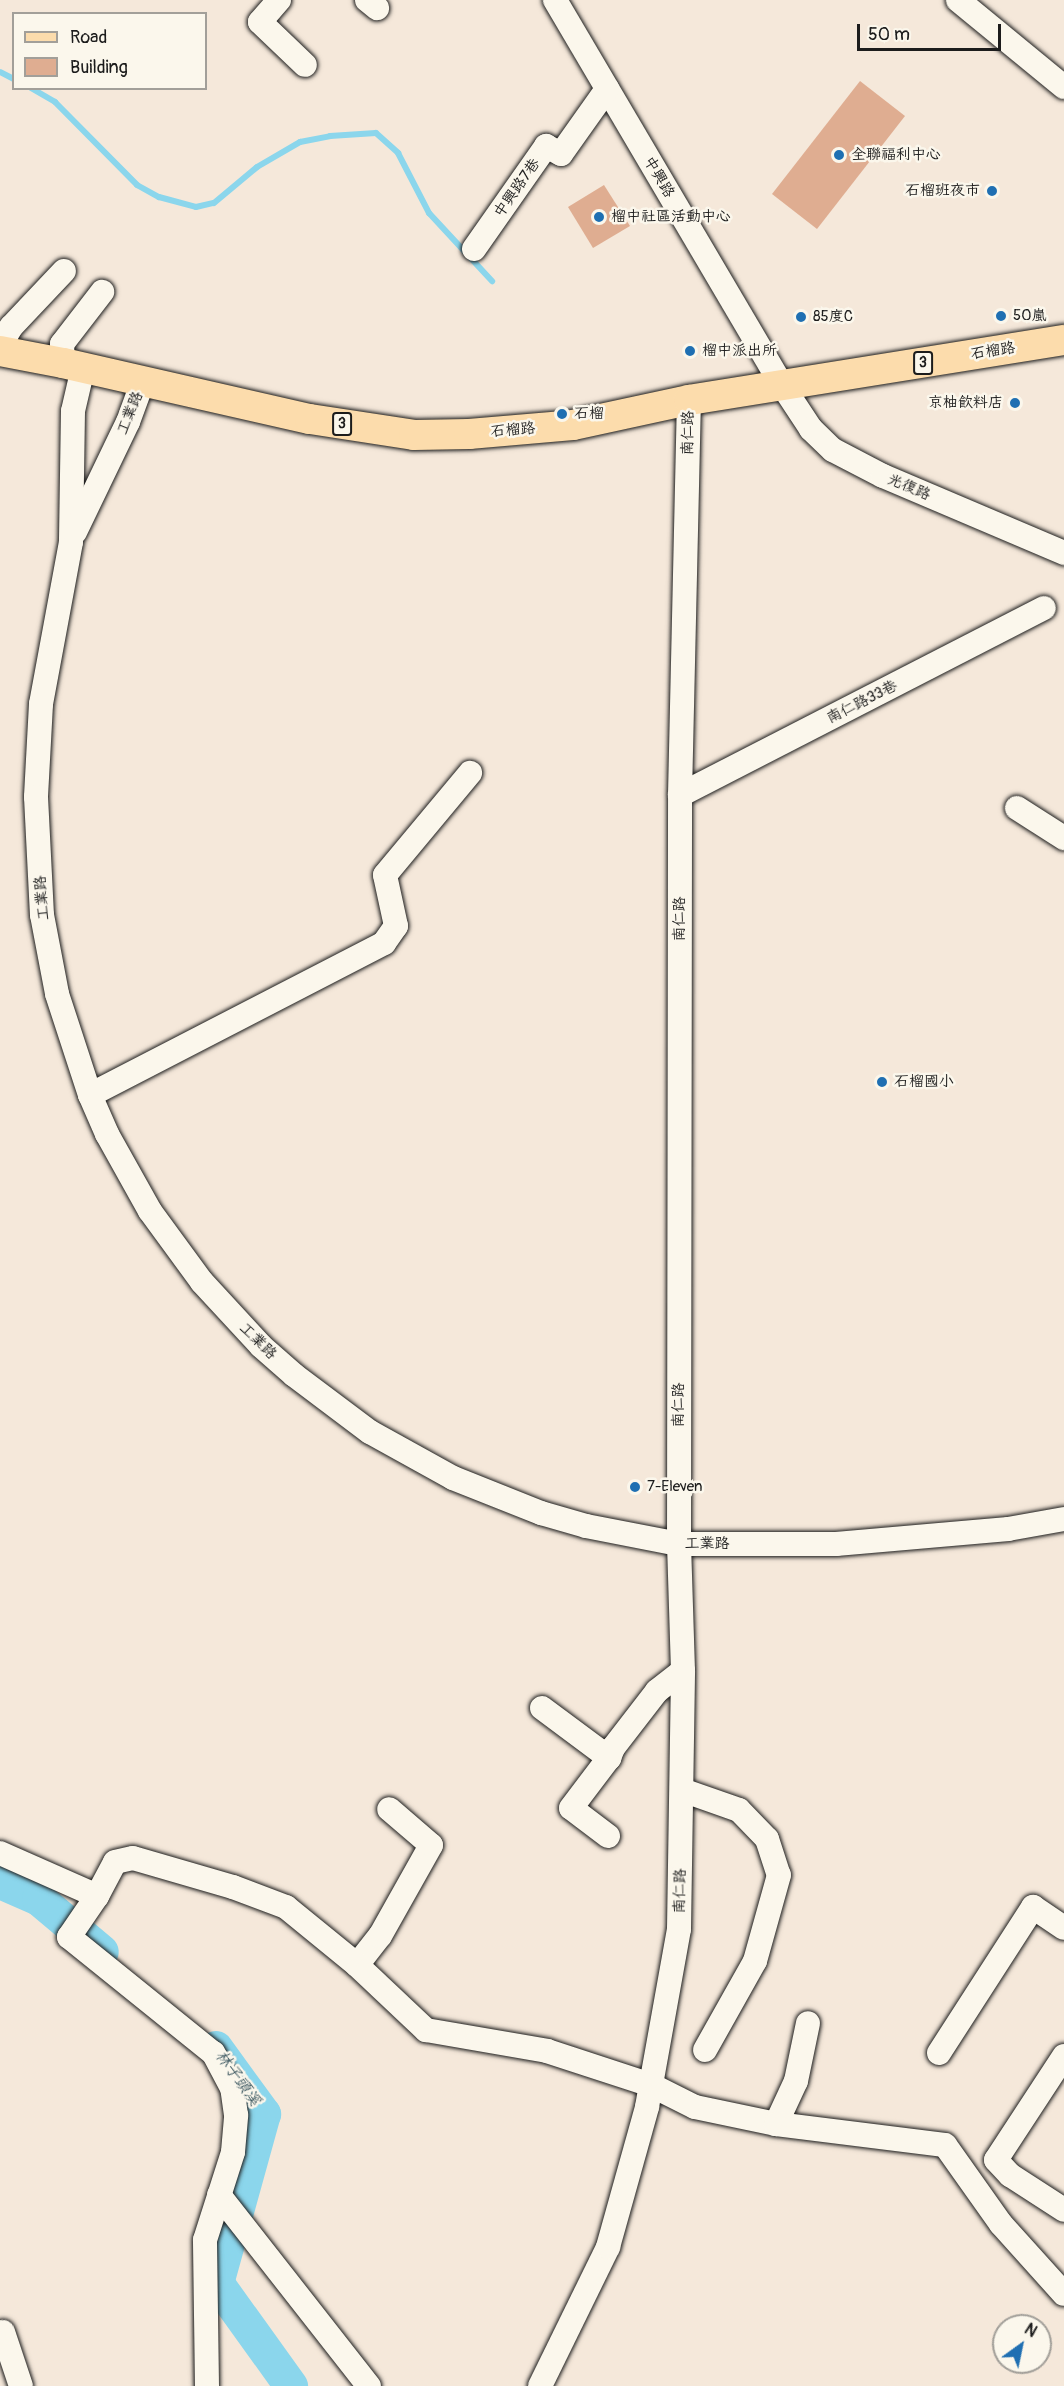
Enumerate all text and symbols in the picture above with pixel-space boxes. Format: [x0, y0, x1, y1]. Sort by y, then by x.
legend [12, 12, 207, 90]
scale bar [860, 12, 1004, 50]
text: 50 m [868, 23, 910, 46]
text: Road [70, 26, 107, 49]
text: Building [70, 56, 128, 79]
place label: 全聯福利中心 [851, 146, 941, 164]
marker: 全聯福利中心 [832, 148, 846, 162]
street label: 中興路 [640, 153, 678, 201]
street label: 中興路7巷 [490, 155, 544, 221]
place label: 石榴班夜市 [905, 182, 980, 200]
marker: 石榴班夜市 [985, 184, 999, 198]
place label: 榴中社區活動中心 [611, 208, 731, 226]
marker: 榴中社區活動中心 [592, 210, 606, 224]
place label: 50嵐 [1013, 307, 1046, 325]
place label: 85度C [813, 308, 853, 326]
marker: 50嵐 [994, 309, 1008, 323]
marker: 85度C [794, 310, 808, 324]
street label: 石榴路 [969, 339, 1017, 363]
place label: 榴中派出所 [702, 342, 777, 360]
marker: 榴中派出所 [683, 344, 697, 358]
road number: 3 [912, 352, 934, 374]
street label: 工業路 [113, 389, 147, 437]
place label: 京柚飲料店 [928, 394, 1003, 412]
marker: 京柚飲料店 [1008, 396, 1022, 410]
place label: 石榴 [574, 405, 604, 423]
marker: 石榴 [555, 407, 569, 421]
street label: 南仁路 [679, 410, 697, 456]
road number: 3 [332, 413, 352, 435]
street label: 石榴路 [490, 419, 536, 441]
street label: 光復路 [885, 470, 933, 504]
street label: 南仁路33巷 [824, 677, 900, 727]
street label: 工業路 [31, 875, 53, 921]
street label: 南仁路 [671, 897, 689, 941]
place label: 石榴國小 [894, 1073, 954, 1091]
marker: 石榴國小 [875, 1075, 889, 1089]
street label: 工業路 [236, 1319, 280, 1363]
street label: 南仁路 [670, 1383, 688, 1427]
place label: 7-Eleven [647, 1478, 702, 1496]
marker: 7-Eleven [628, 1480, 642, 1494]
street label: 工業路 [685, 1535, 729, 1553]
street label: 南仁路 [671, 1868, 689, 1914]
water label: 林子頭溪 [211, 2046, 265, 2110]
north arrow [992, 2314, 1052, 2374]
text: N [1021, 2319, 1041, 2342]

